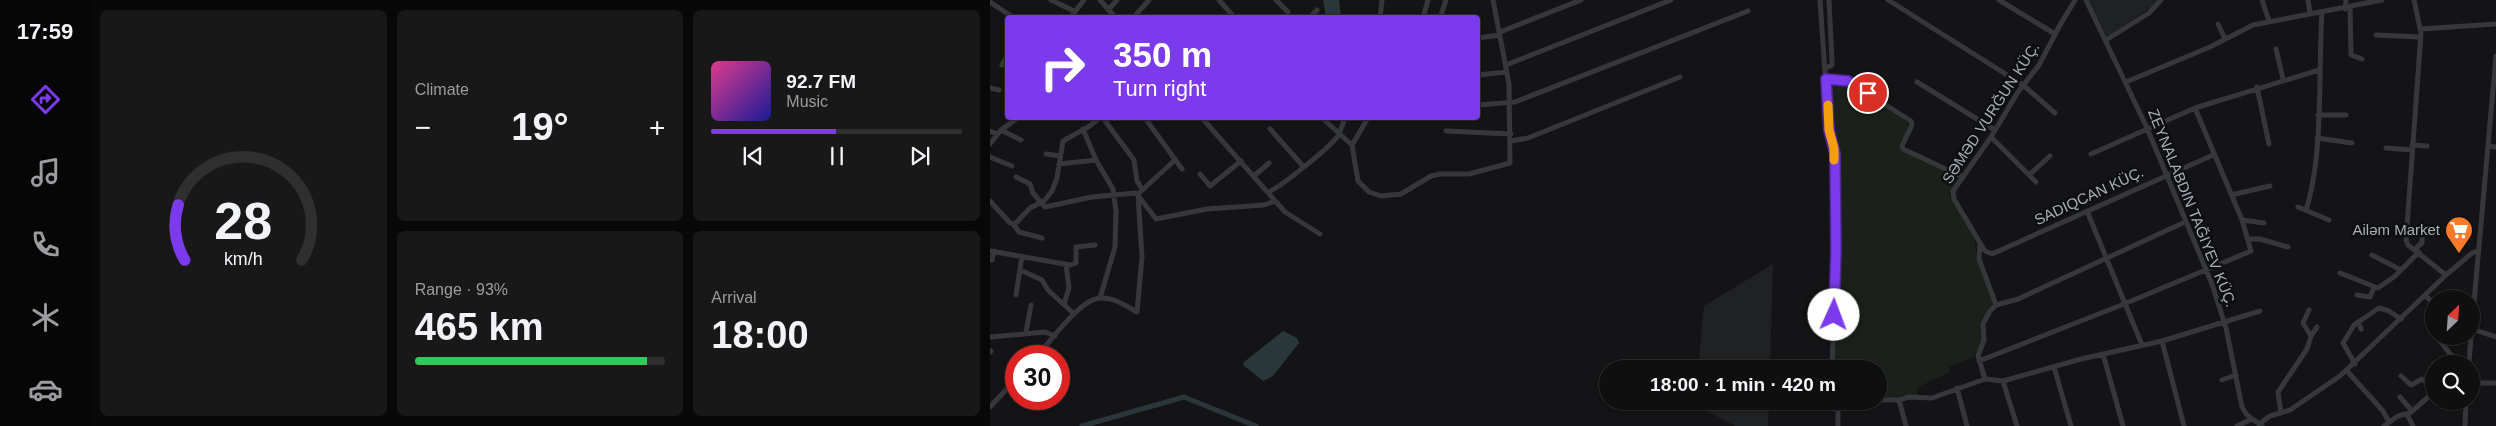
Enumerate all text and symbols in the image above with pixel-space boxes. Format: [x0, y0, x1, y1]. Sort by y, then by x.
text: 17:59 [17, 19, 73, 44]
icon: right [1030, 35, 1095, 100]
text: 350 m [1113, 35, 1212, 74]
street label: SƏMƏD VURĞUN KÜÇ. [1938, 39, 2043, 187]
text: 92.7 FM [786, 71, 856, 92]
pin [1847, 72, 1889, 114]
text: Turn right [1113, 76, 1206, 101]
icon: arrive [1854, 79, 1882, 107]
text: Climate [415, 81, 469, 98]
icon: directions [28, 82, 63, 117]
text: Music [786, 93, 828, 110]
text: 19° [511, 106, 569, 148]
street label: ZEYNALABDIN TAĞIYEV KÜÇ. [2145, 106, 2240, 309]
text: − [415, 112, 431, 143]
text: + [649, 112, 665, 143]
icon: previous [739, 142, 767, 170]
icon: pause [823, 142, 851, 170]
icon: next [906, 142, 934, 170]
icon: music [28, 155, 63, 190]
street label: SADIQCAN KÜÇ. [2032, 163, 2146, 228]
text: 28 [214, 192, 272, 250]
supermarket icon: Ailəm Market [2444, 215, 2474, 254]
place label: Ailəm Market [2352, 221, 2441, 238]
icon: phone [28, 227, 63, 262]
text: km/h [224, 249, 263, 269]
text: Range · 93% [415, 281, 508, 298]
position arrow [1807, 288, 1859, 340]
text: Arrival [711, 289, 757, 306]
north arrow [2425, 290, 2480, 345]
map controls [2425, 290, 2480, 410]
icon: climate [28, 300, 63, 335]
text: 465 km [415, 306, 544, 348]
text: 18:00 [711, 314, 809, 356]
speed limit sign: 30 [1005, 345, 1070, 410]
button: search [2425, 355, 2480, 410]
icon: car [28, 372, 63, 407]
text: 18:00 · 1 min · 420 m [1650, 374, 1836, 395]

